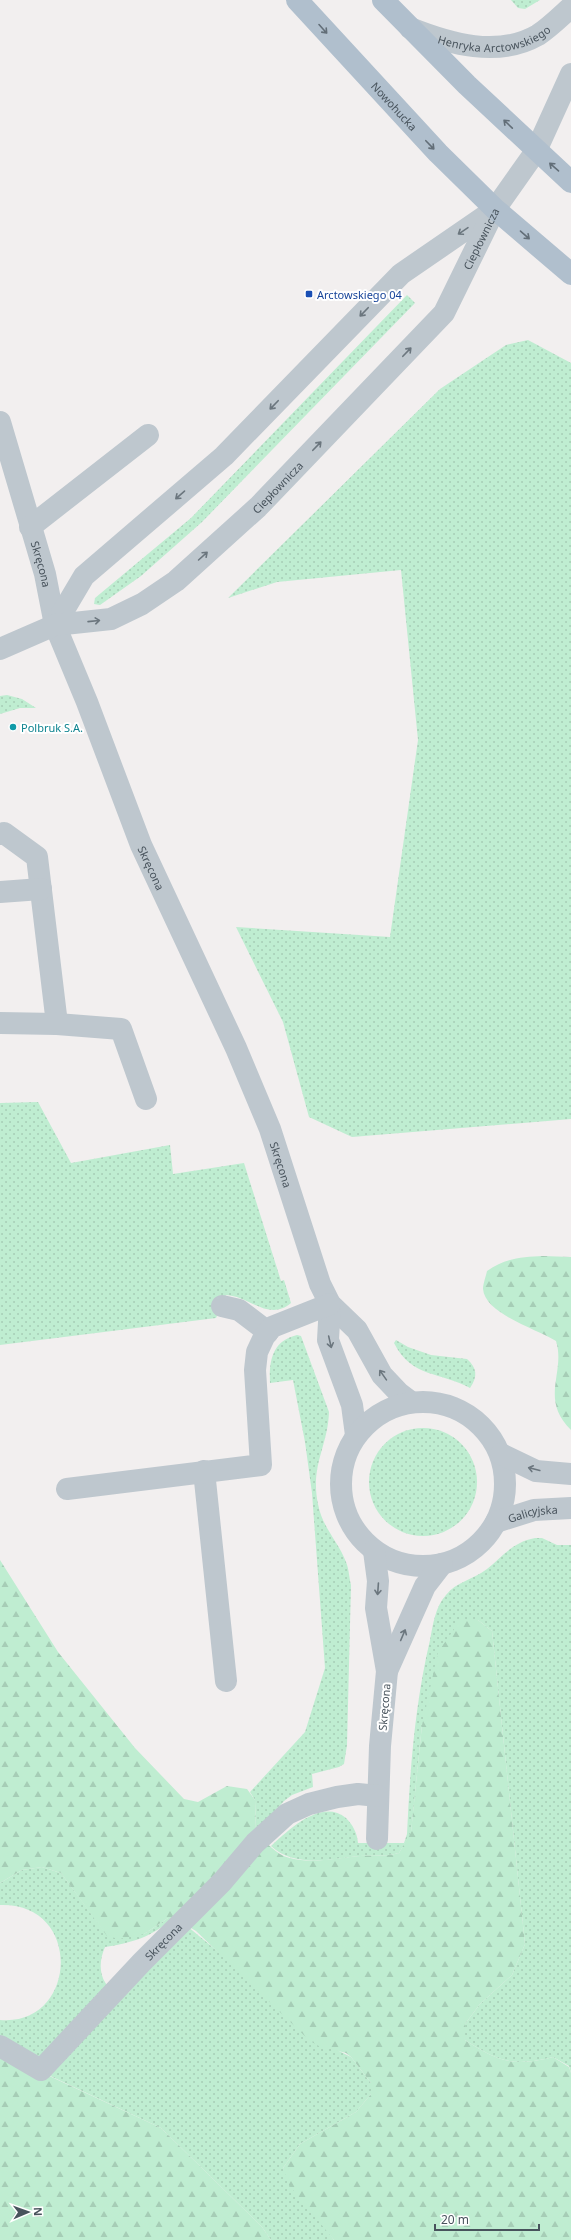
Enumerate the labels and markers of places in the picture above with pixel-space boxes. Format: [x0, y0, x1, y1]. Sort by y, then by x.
place label: Arctowskiego 04 [317, 287, 402, 302]
marker: Arctowskiego 04 [304, 289, 314, 299]
place label: Polbruk S.A. [21, 720, 83, 735]
marker: Polbruk S.A. [8, 722, 18, 732]

